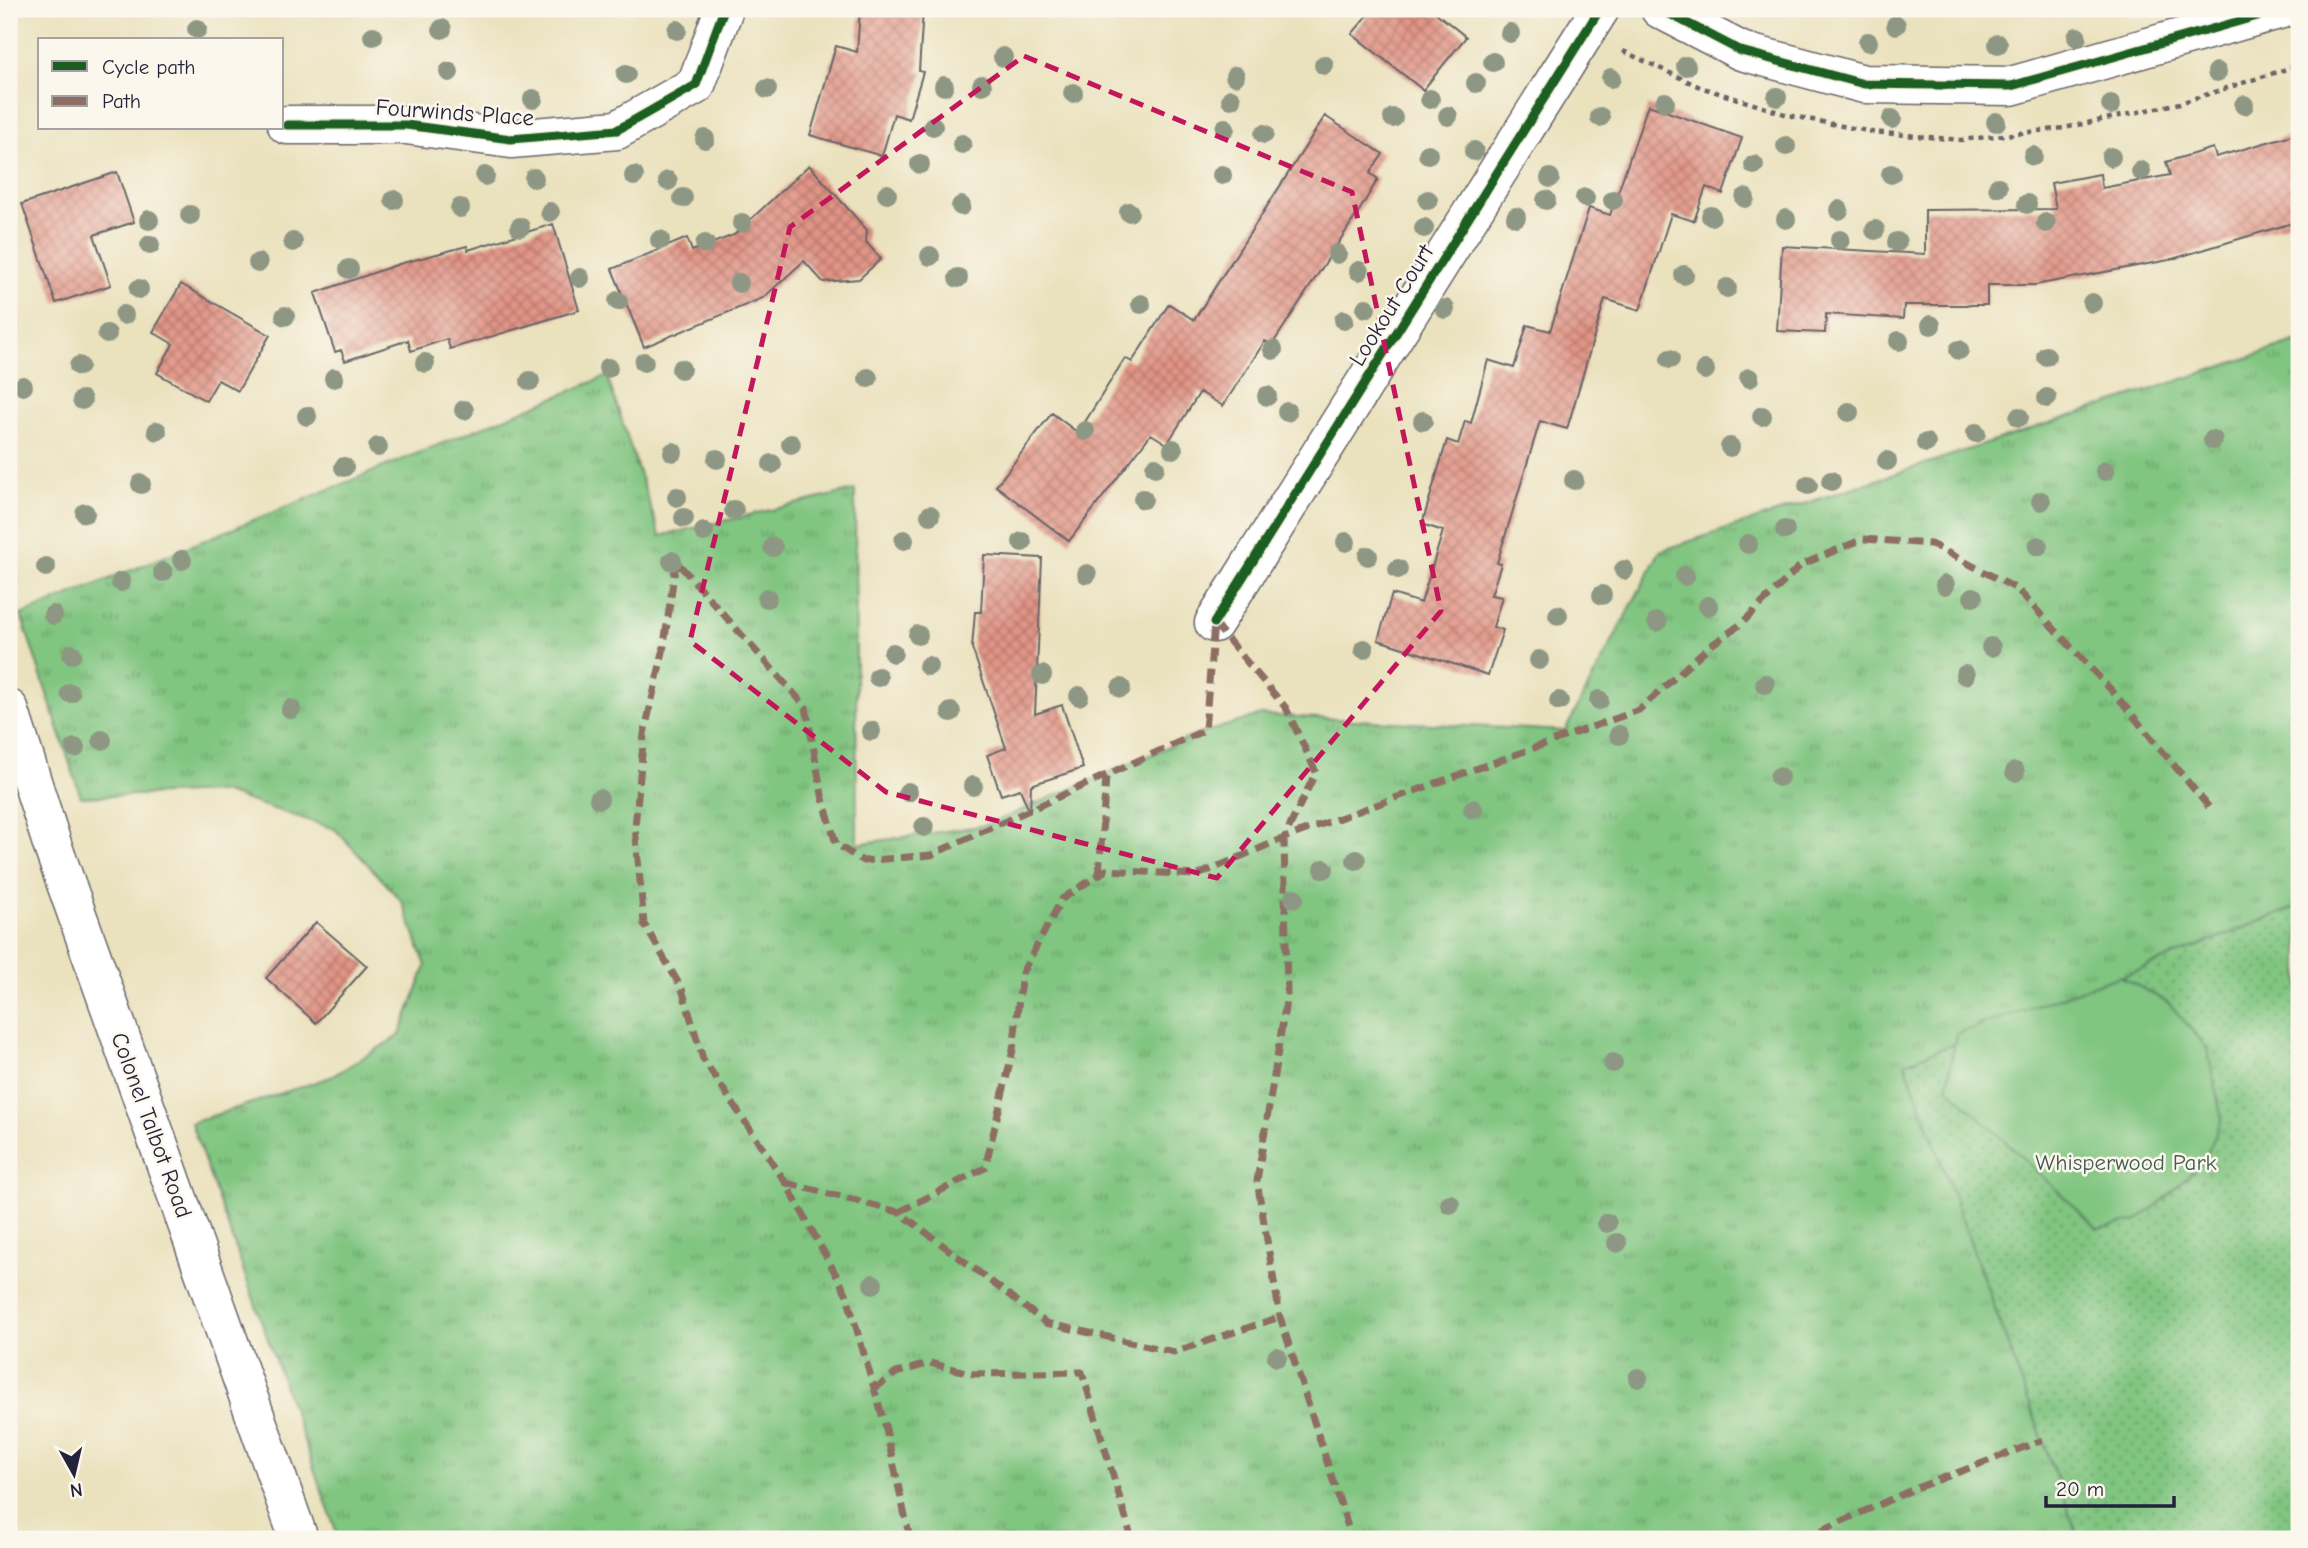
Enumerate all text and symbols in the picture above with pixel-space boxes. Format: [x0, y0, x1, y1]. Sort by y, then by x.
legend [38, 38, 284, 130]
text: Cycle path [102, 55, 195, 79]
text: Path [102, 89, 141, 113]
street label: Fourwinds Place [375, 94, 535, 131]
street label: Lookout Court [1343, 238, 1440, 371]
street label: Colonel Talbot Road [105, 1029, 198, 1222]
park label: Whisperwood Park [2035, 1149, 2217, 1176]
north arrow [38, 1440, 108, 1510]
scale bar [2046, 1464, 2173, 1508]
text: 20 m [2056, 1477, 2104, 1501]
text: N [69, 1478, 84, 1502]

